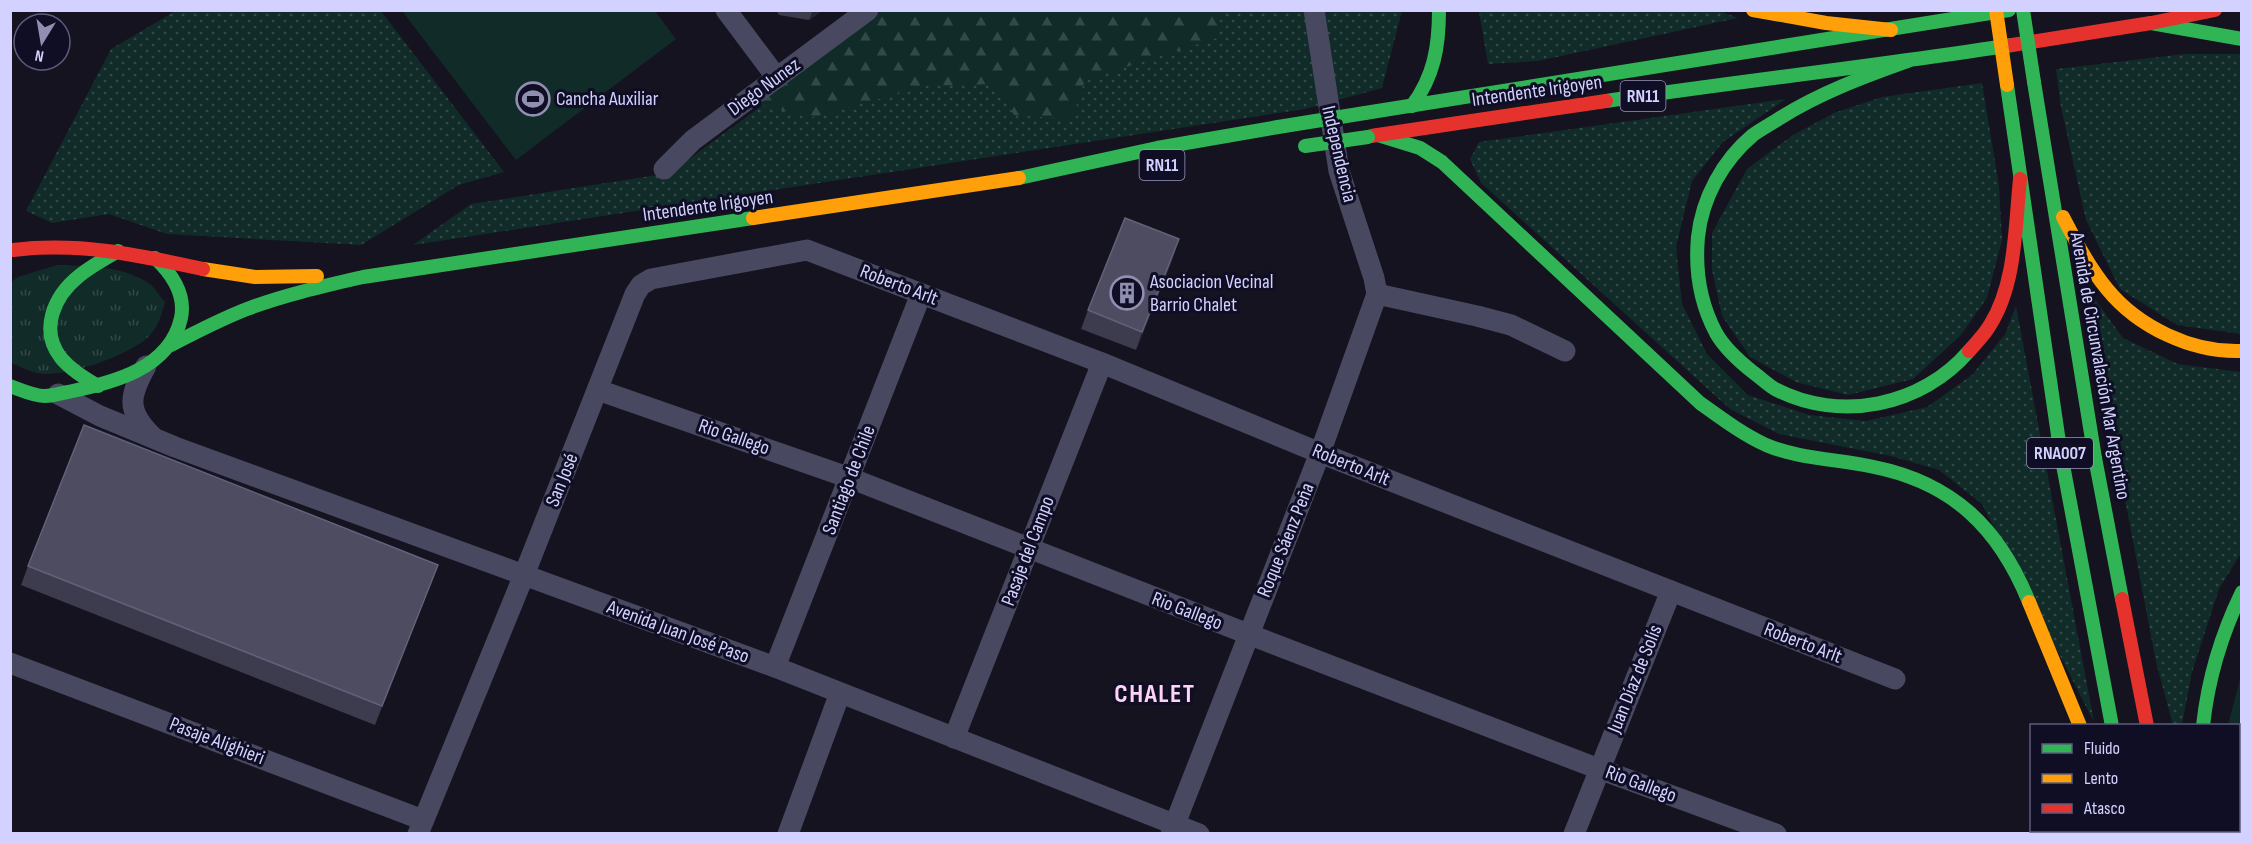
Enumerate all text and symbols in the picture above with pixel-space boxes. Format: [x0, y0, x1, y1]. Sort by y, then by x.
north arrow [12, 12, 72, 72]
text: N [33, 45, 45, 65]
street label: Diego Nunez [723, 53, 805, 121]
street label: Intendente Irigoyen [1470, 70, 1604, 112]
sports icon: Cancha Auxiliar [515, 81, 551, 117]
road number: RN11 [1620, 81, 1666, 111]
place label: Cancha Auxiliar [556, 87, 659, 111]
street label: Independencia [1316, 103, 1362, 205]
road number: RN11 [1140, 150, 1184, 180]
street label: Intendente Irigoyen [641, 185, 775, 227]
street label: Avenida de Circunvalación Mar Argentino [2064, 229, 2135, 502]
street label: Roberto Arlt [857, 259, 941, 311]
place label: Asociacion Vecinal Barrio Chalet [1149, 270, 1273, 317]
building icon: Asociacion Vecinal Barrio Chalet [1109, 275, 1145, 311]
street label: Rio Gallego [695, 414, 773, 460]
street label: Santiago de Chile [817, 422, 881, 538]
road number: RNA007 [2027, 438, 2093, 468]
street label: Roberto Arlt [1309, 439, 1393, 491]
street label: San José [540, 450, 584, 510]
street label: Roque Sáenz Peña [1252, 479, 1320, 601]
street label: Pasaje del Campo [996, 493, 1060, 609]
street label: Rio Gallego [1148, 587, 1226, 635]
street label: Avenida Juan José Paso [603, 595, 752, 669]
street label: Roberto Arlt [1761, 617, 1845, 669]
street label: Juan Díaz de Solís [1602, 621, 1668, 738]
district label: CHALET [1114, 679, 1196, 710]
street label: Pasaje Alighieri [166, 712, 268, 770]
legend [2030, 724, 2240, 832]
text: Fluido [2084, 738, 2120, 759]
street label: Rio Gallego [1602, 760, 1680, 808]
text: Lento [2084, 768, 2118, 789]
text: Atasco [2083, 798, 2125, 819]

